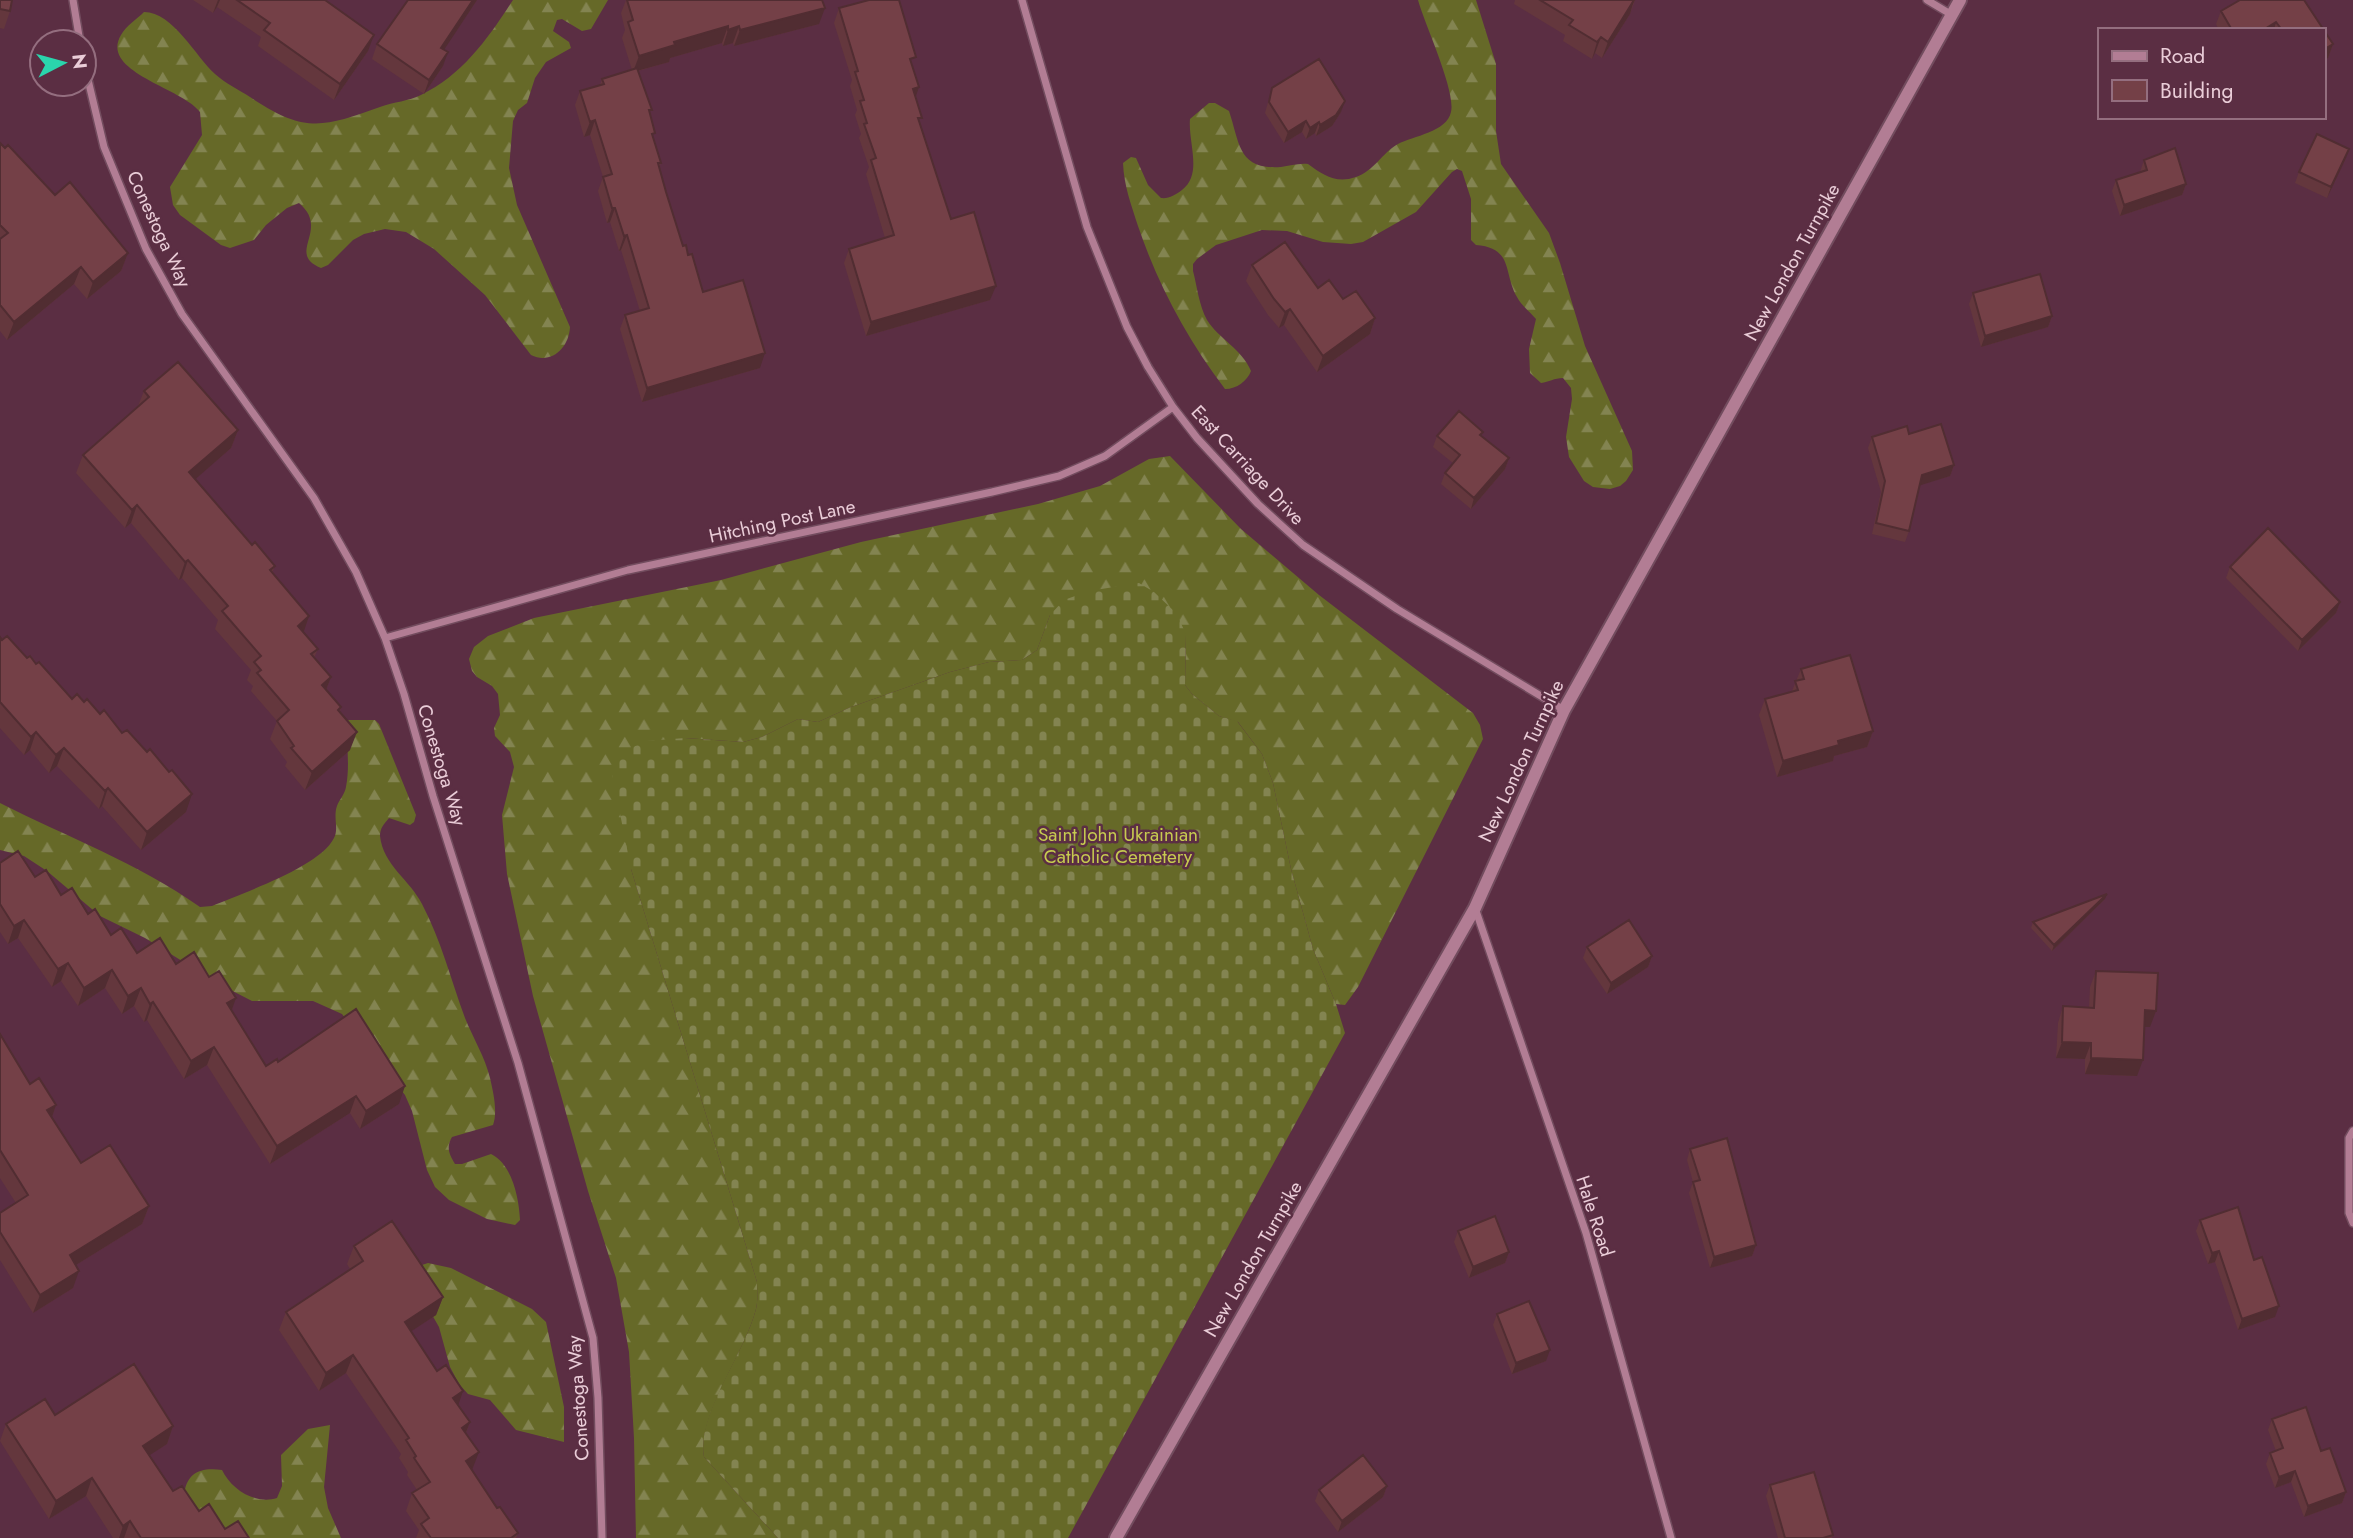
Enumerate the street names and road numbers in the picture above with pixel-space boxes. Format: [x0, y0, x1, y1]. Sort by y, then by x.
street label: Conestoga Way [120, 166, 198, 292]
street label: New London Turnpike [1738, 178, 1847, 346]
street label: East Carriage Drive [1185, 399, 1311, 531]
street label: Hitching Post Lane [706, 492, 858, 550]
street label: New London Turnpike [1472, 675, 1571, 846]
street label: Conestoga Way [411, 701, 473, 830]
street label: Hale Road [1569, 1172, 1621, 1260]
street label: New London Turnpike [1197, 1176, 1309, 1342]
street label: Conestoga Way [560, 1334, 596, 1462]

